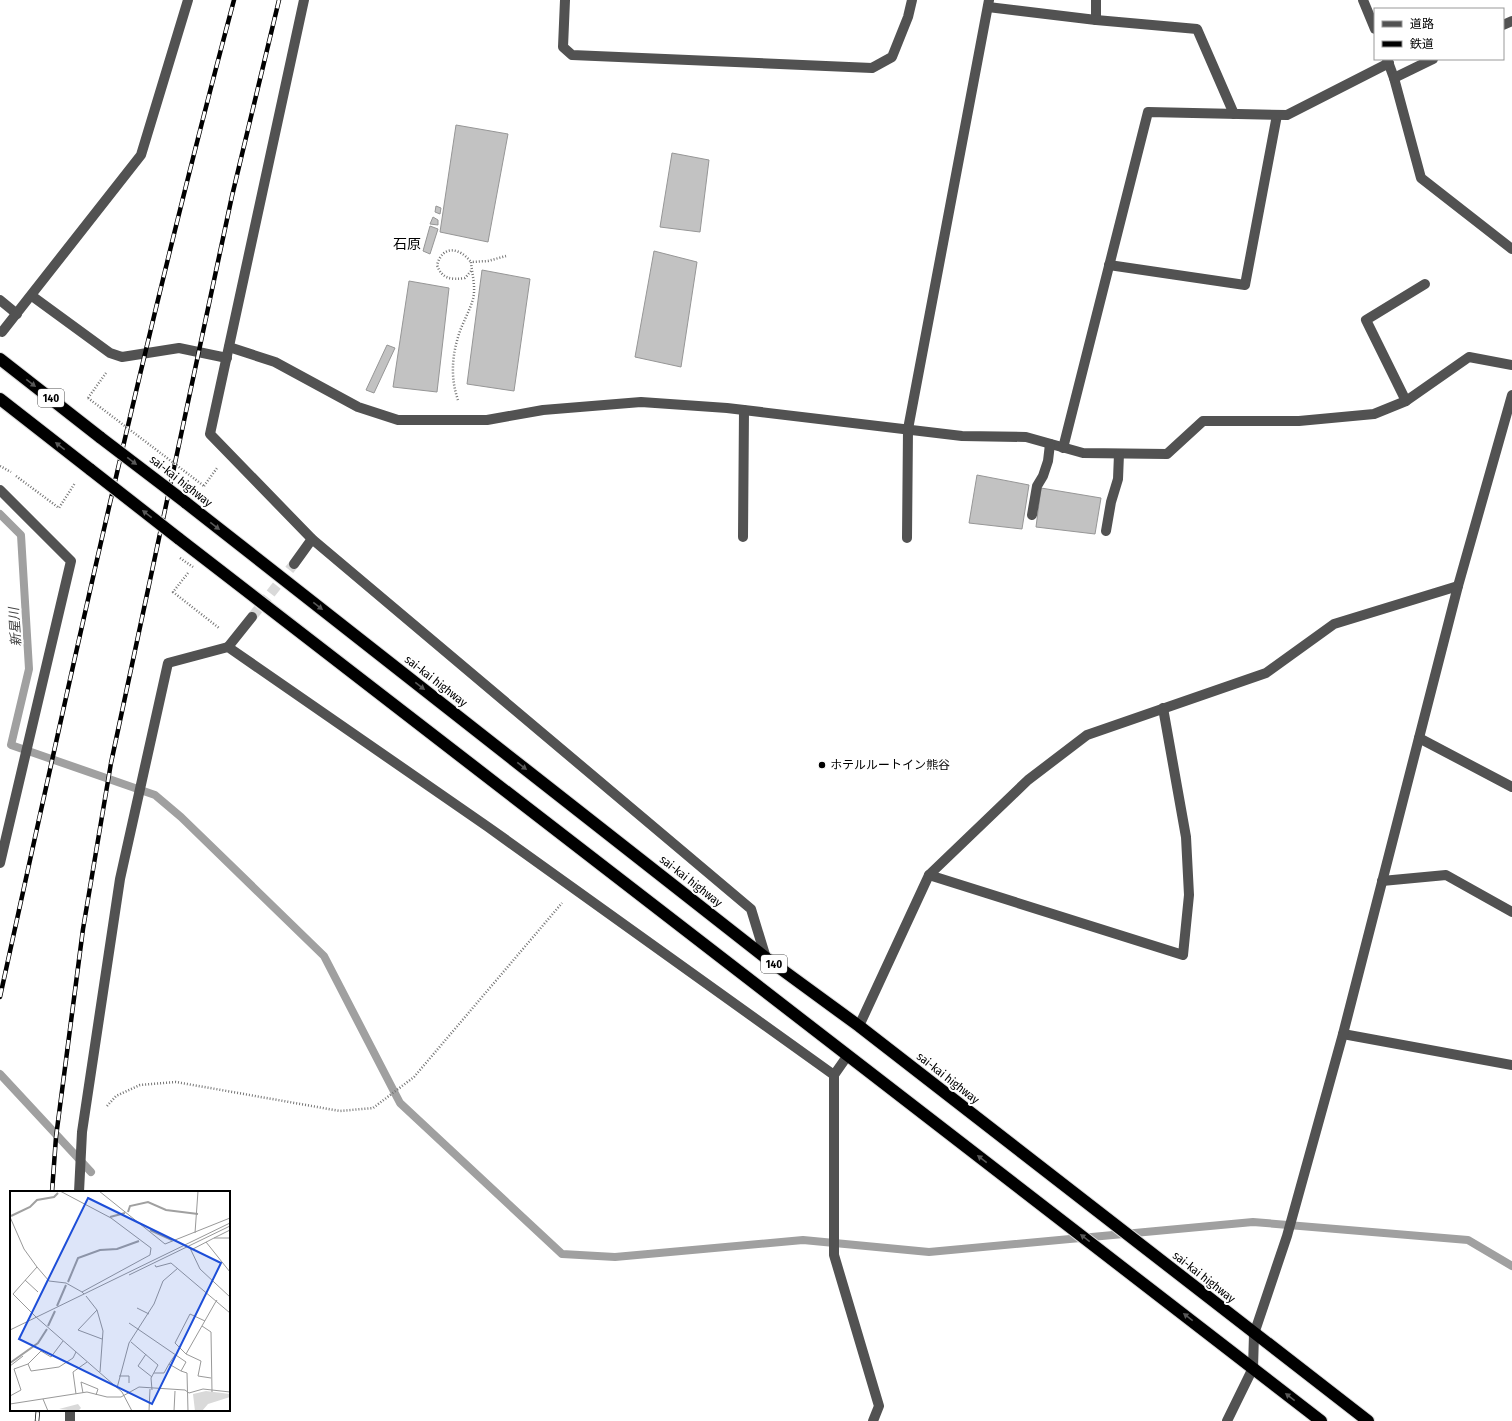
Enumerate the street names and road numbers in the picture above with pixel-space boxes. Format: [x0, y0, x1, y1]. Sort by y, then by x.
road number: 140 [38, 389, 64, 407]
street label: sai-kai highway [147, 452, 216, 510]
street label: sai-kai highway [402, 652, 471, 710]
street label: sai-kai highway [657, 852, 726, 910]
road number: 140 [761, 955, 787, 973]
street label: sai-kai highway [914, 1049, 983, 1107]
street label: sai-kai highway [1170, 1248, 1239, 1306]

